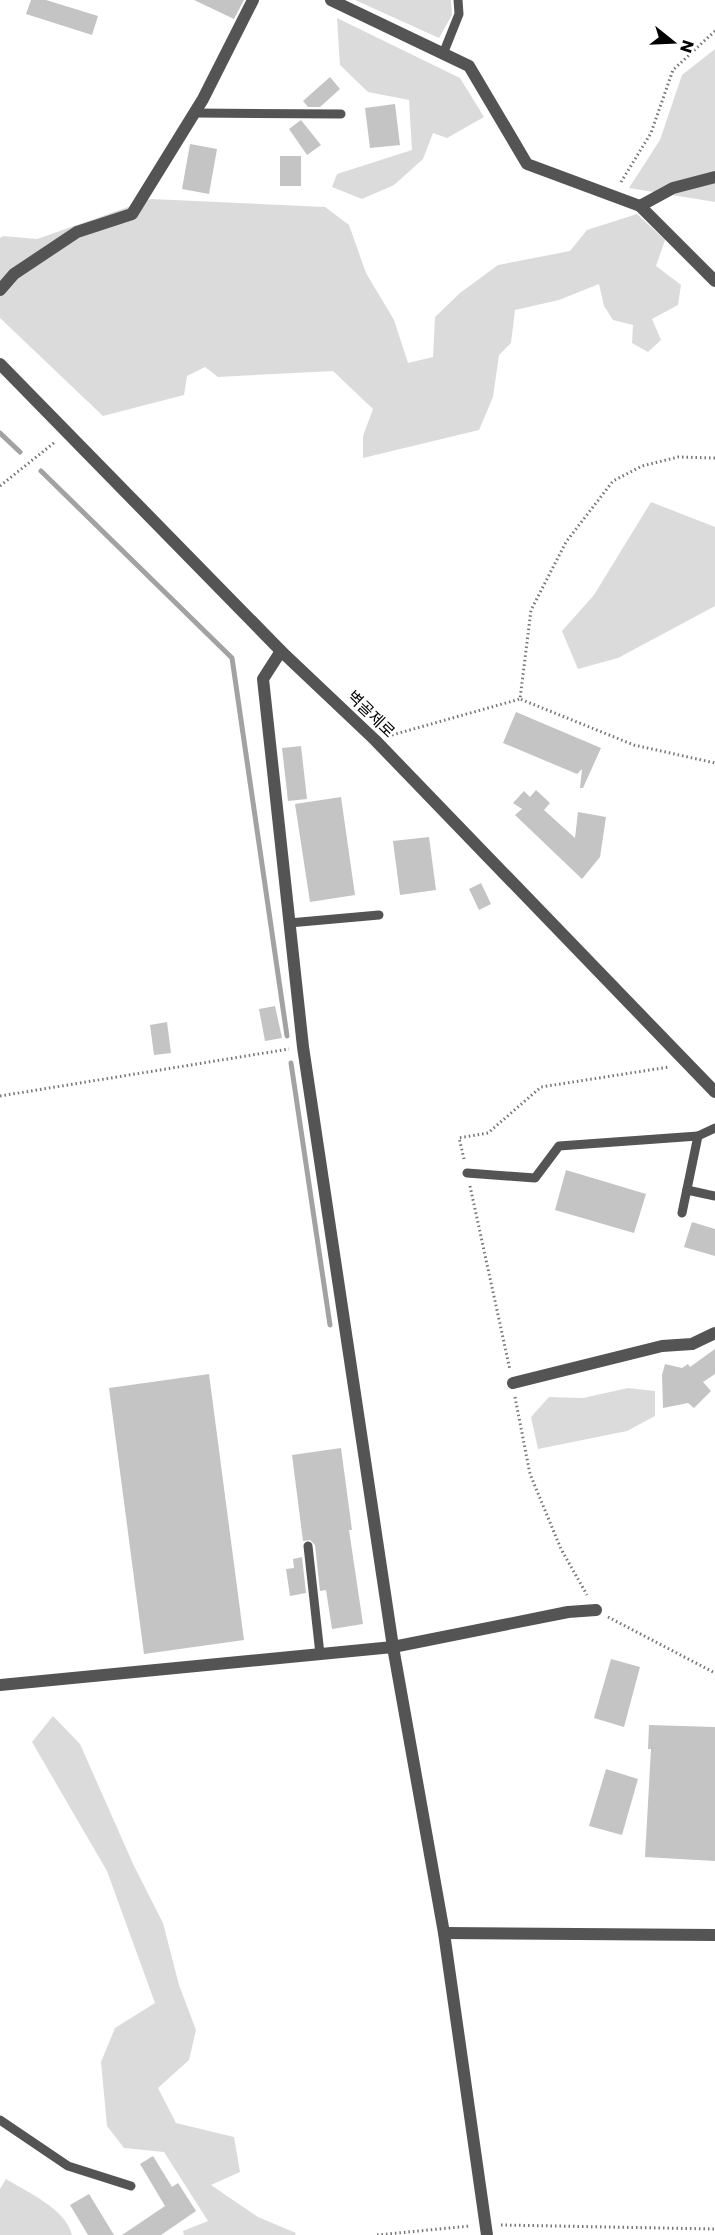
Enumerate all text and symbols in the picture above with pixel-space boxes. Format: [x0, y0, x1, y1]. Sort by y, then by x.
north arrow [643, 12, 703, 72]
text: N [674, 37, 700, 56]
street label: 벽골제로 [342, 685, 400, 743]

